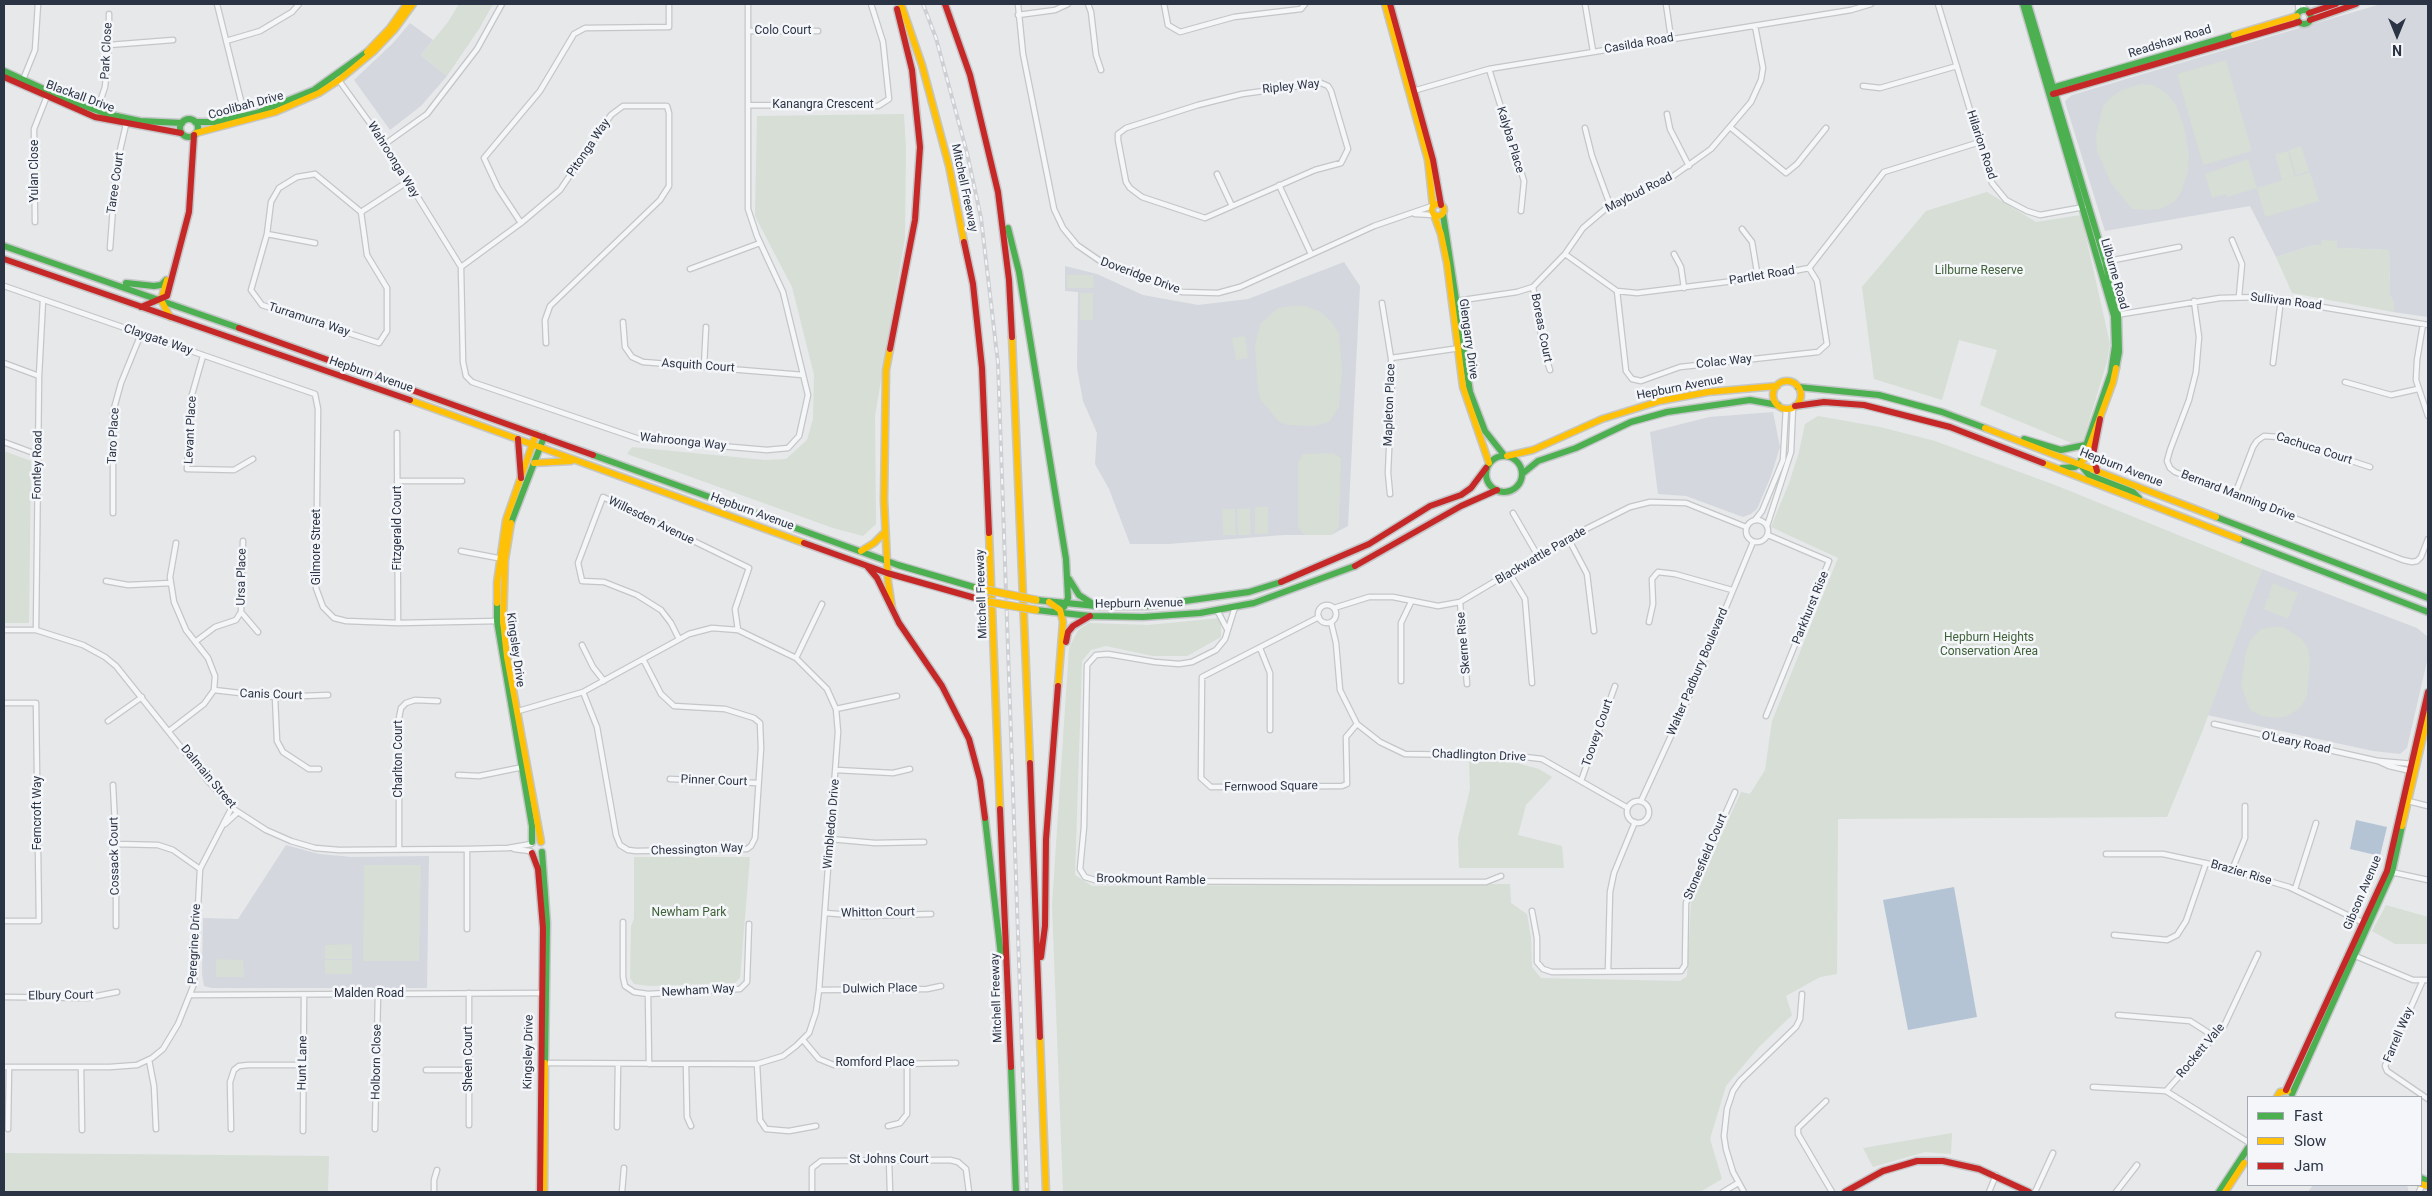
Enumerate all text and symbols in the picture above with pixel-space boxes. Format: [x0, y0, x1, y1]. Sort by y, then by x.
north arrow [2372, 10, 2422, 60]
street label: Park Close [98, 22, 116, 80]
street label: Readshaw Road [2127, 23, 2213, 61]
street label: Colo Court [755, 24, 811, 38]
street label: Casilda Road [1603, 31, 1675, 57]
text: N [2392, 42, 2402, 58]
street label: Ripley Way [1262, 77, 1320, 97]
street label: Blackall Drive [44, 78, 116, 116]
street label: Coolibah Drive [207, 89, 285, 123]
street label: Kanangra Crescent [772, 98, 874, 112]
street label: Kalyba Place [1493, 105, 1527, 175]
street label: Hilarion Road [1963, 109, 1999, 181]
street label: Pitonga Way [564, 116, 614, 180]
street label: Wahroonga Way [364, 119, 422, 201]
street label: Yulan Close [28, 140, 42, 202]
street label: Mitchell Freeway [948, 143, 980, 233]
street label: Taree Court [105, 151, 127, 215]
street label: Maybud Road [1603, 170, 1675, 216]
street label: Lilburne Road [2097, 237, 2131, 311]
street label: Doveridge Drive [1098, 255, 1182, 297]
street label: Partlet Road [1728, 264, 1796, 288]
park label: Lilburne Reserve [1935, 264, 2023, 278]
street label: Sullivan Road [2249, 290, 2323, 314]
street label: Boreas Court [1527, 292, 1555, 364]
street label: Glengarry Drive [1455, 298, 1481, 380]
street label: Turramurra Way [266, 300, 352, 340]
street label: Claygate Way [122, 321, 194, 359]
street label: Colac Way [1695, 352, 1753, 372]
street label: Hepburn Avenue [327, 354, 415, 396]
street label: Asquith Court [661, 356, 735, 376]
street label: Mapleton Place [1381, 363, 1399, 447]
street label: Hepburn Avenue [1635, 373, 1725, 403]
street label: Levant Place [182, 396, 200, 464]
street label: Taro Place [105, 407, 123, 465]
street label: Fontley Road [30, 430, 46, 500]
street label: Wahroonga Way [639, 430, 727, 454]
street label: Cachuca Court [2274, 430, 2354, 468]
street label: Hepburn Avenue [2077, 446, 2165, 490]
street label: Bernard Manning Drive [2179, 468, 2297, 524]
street label: Fitzgerald Court [391, 485, 405, 571]
street label: Hepburn Avenue [708, 490, 796, 534]
street label: Willesden Avenue [606, 494, 696, 548]
street label: Gilmore Street [310, 509, 324, 585]
street label: Blackwattle Parade [1493, 524, 1589, 588]
street label: Ursa Place [234, 548, 250, 606]
street label: Mitchell Freeway [973, 549, 991, 639]
street label: Parkhurst Rise [1790, 569, 1832, 647]
street label: Hepburn Avenue [1095, 596, 1183, 612]
street label: Walter Padbury Boulevard [1665, 606, 1731, 738]
street label: Skerne Rise [1454, 611, 1474, 675]
street label: Kingsley Drive [503, 612, 527, 688]
park label: Hepburn Heights Conservation Area [1940, 631, 2038, 659]
street label: Canis Court [239, 687, 303, 703]
street label: Toovey Court [1580, 697, 1616, 769]
street label: Charlton Court [392, 720, 406, 798]
street label: O'Leary Road [2260, 729, 2332, 757]
street label: Dalmain Street [177, 742, 239, 812]
street label: Chadlington Drive [1432, 747, 1526, 765]
street label: Pinner Court [680, 773, 748, 789]
street label: Ferncroft Way [31, 776, 45, 850]
street label: Wimbledon Drive [821, 778, 843, 870]
street label: Fernwood Square [1224, 779, 1318, 795]
street label: Stonesfield Court [1681, 812, 1731, 902]
street label: Cossack Court [107, 817, 123, 895]
street label: Chessington Way [651, 841, 743, 859]
street label: Gibson Avenue [2341, 853, 2385, 933]
street label: Brazier Rise [2209, 857, 2273, 889]
street label: Brookmount Ramble [1096, 872, 1206, 888]
street label: Peregrine Drive [186, 903, 204, 985]
street label: Whitton Court [841, 905, 915, 921]
park label: Newham Park [652, 906, 726, 920]
street label: Mitchell Freeway [988, 953, 1006, 1043]
street label: Dulwich Place [842, 981, 918, 997]
street label: Newham Way [661, 982, 735, 1000]
street label: Malden Road [334, 987, 404, 1001]
street label: Elbury Court [28, 988, 94, 1004]
street label: Farrell Way [2381, 1005, 2417, 1065]
street label: Kingsley Drive [521, 1014, 537, 1090]
street label: Rockett Vale [2174, 1021, 2228, 1081]
street label: Holborn Close [369, 1024, 385, 1100]
street label: Sheen Court [462, 1026, 476, 1092]
street label: Hunt Lane [295, 1036, 311, 1090]
street label: Romford Place [835, 1056, 915, 1070]
legend [2247, 1096, 2422, 1186]
text: Fast [2294, 1107, 2323, 1125]
text: Slow [2294, 1132, 2326, 1150]
street label: St Johns Court [849, 1153, 929, 1167]
text: Jam [2294, 1157, 2324, 1175]

